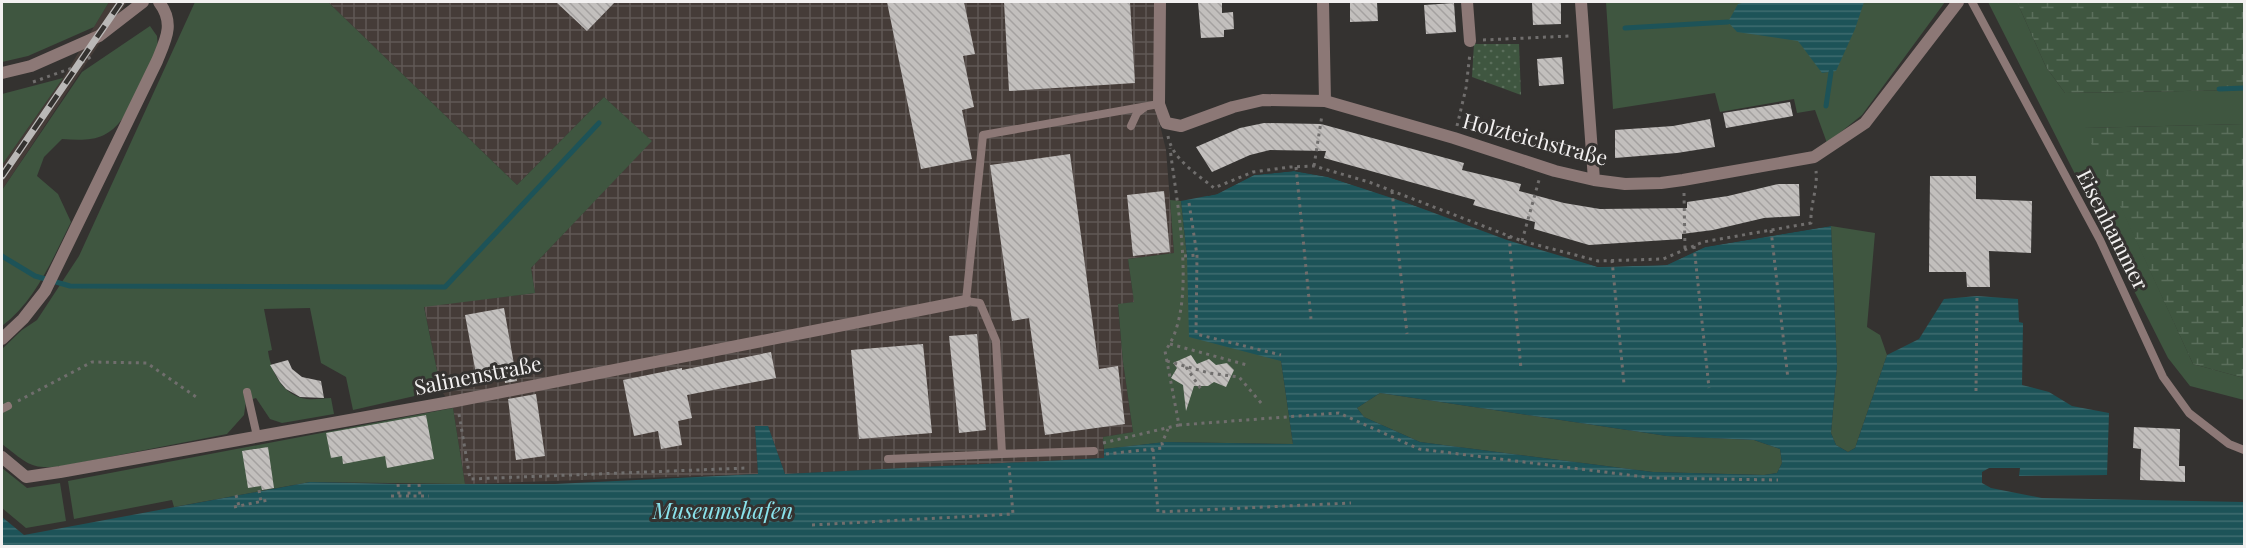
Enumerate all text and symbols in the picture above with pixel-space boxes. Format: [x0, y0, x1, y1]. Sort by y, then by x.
street label: Holzteichstraße [1460, 105, 1611, 171]
street label: Eisenhammer [2071, 164, 2156, 295]
street label: Salinenstraße [412, 348, 544, 400]
water label: Museumshafen [652, 495, 793, 525]

